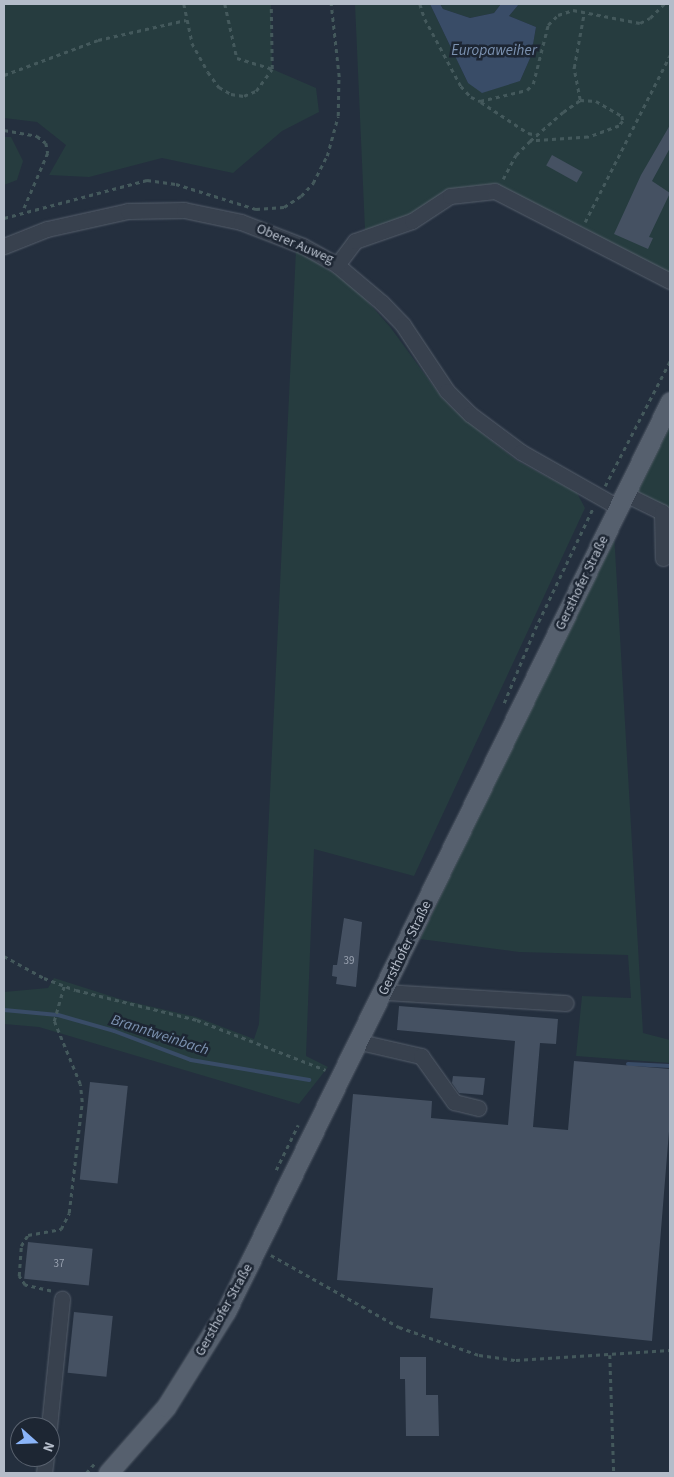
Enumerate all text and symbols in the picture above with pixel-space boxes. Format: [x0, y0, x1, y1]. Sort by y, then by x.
water label: Europaweiher [451, 42, 537, 60]
street label: Oberer Auweg [254, 220, 336, 268]
street label: Gersthofer Straße [552, 533, 612, 633]
street label: Gersthofer Straße [375, 898, 435, 998]
house number: 39 [344, 954, 354, 968]
water label: Branntweinbach [109, 1011, 211, 1059]
house number: 37 [54, 1257, 64, 1271]
street label: Gersthofer Straße [192, 1261, 256, 1359]
north arrow [10, 1417, 60, 1467]
text: N [37, 1439, 59, 1455]

